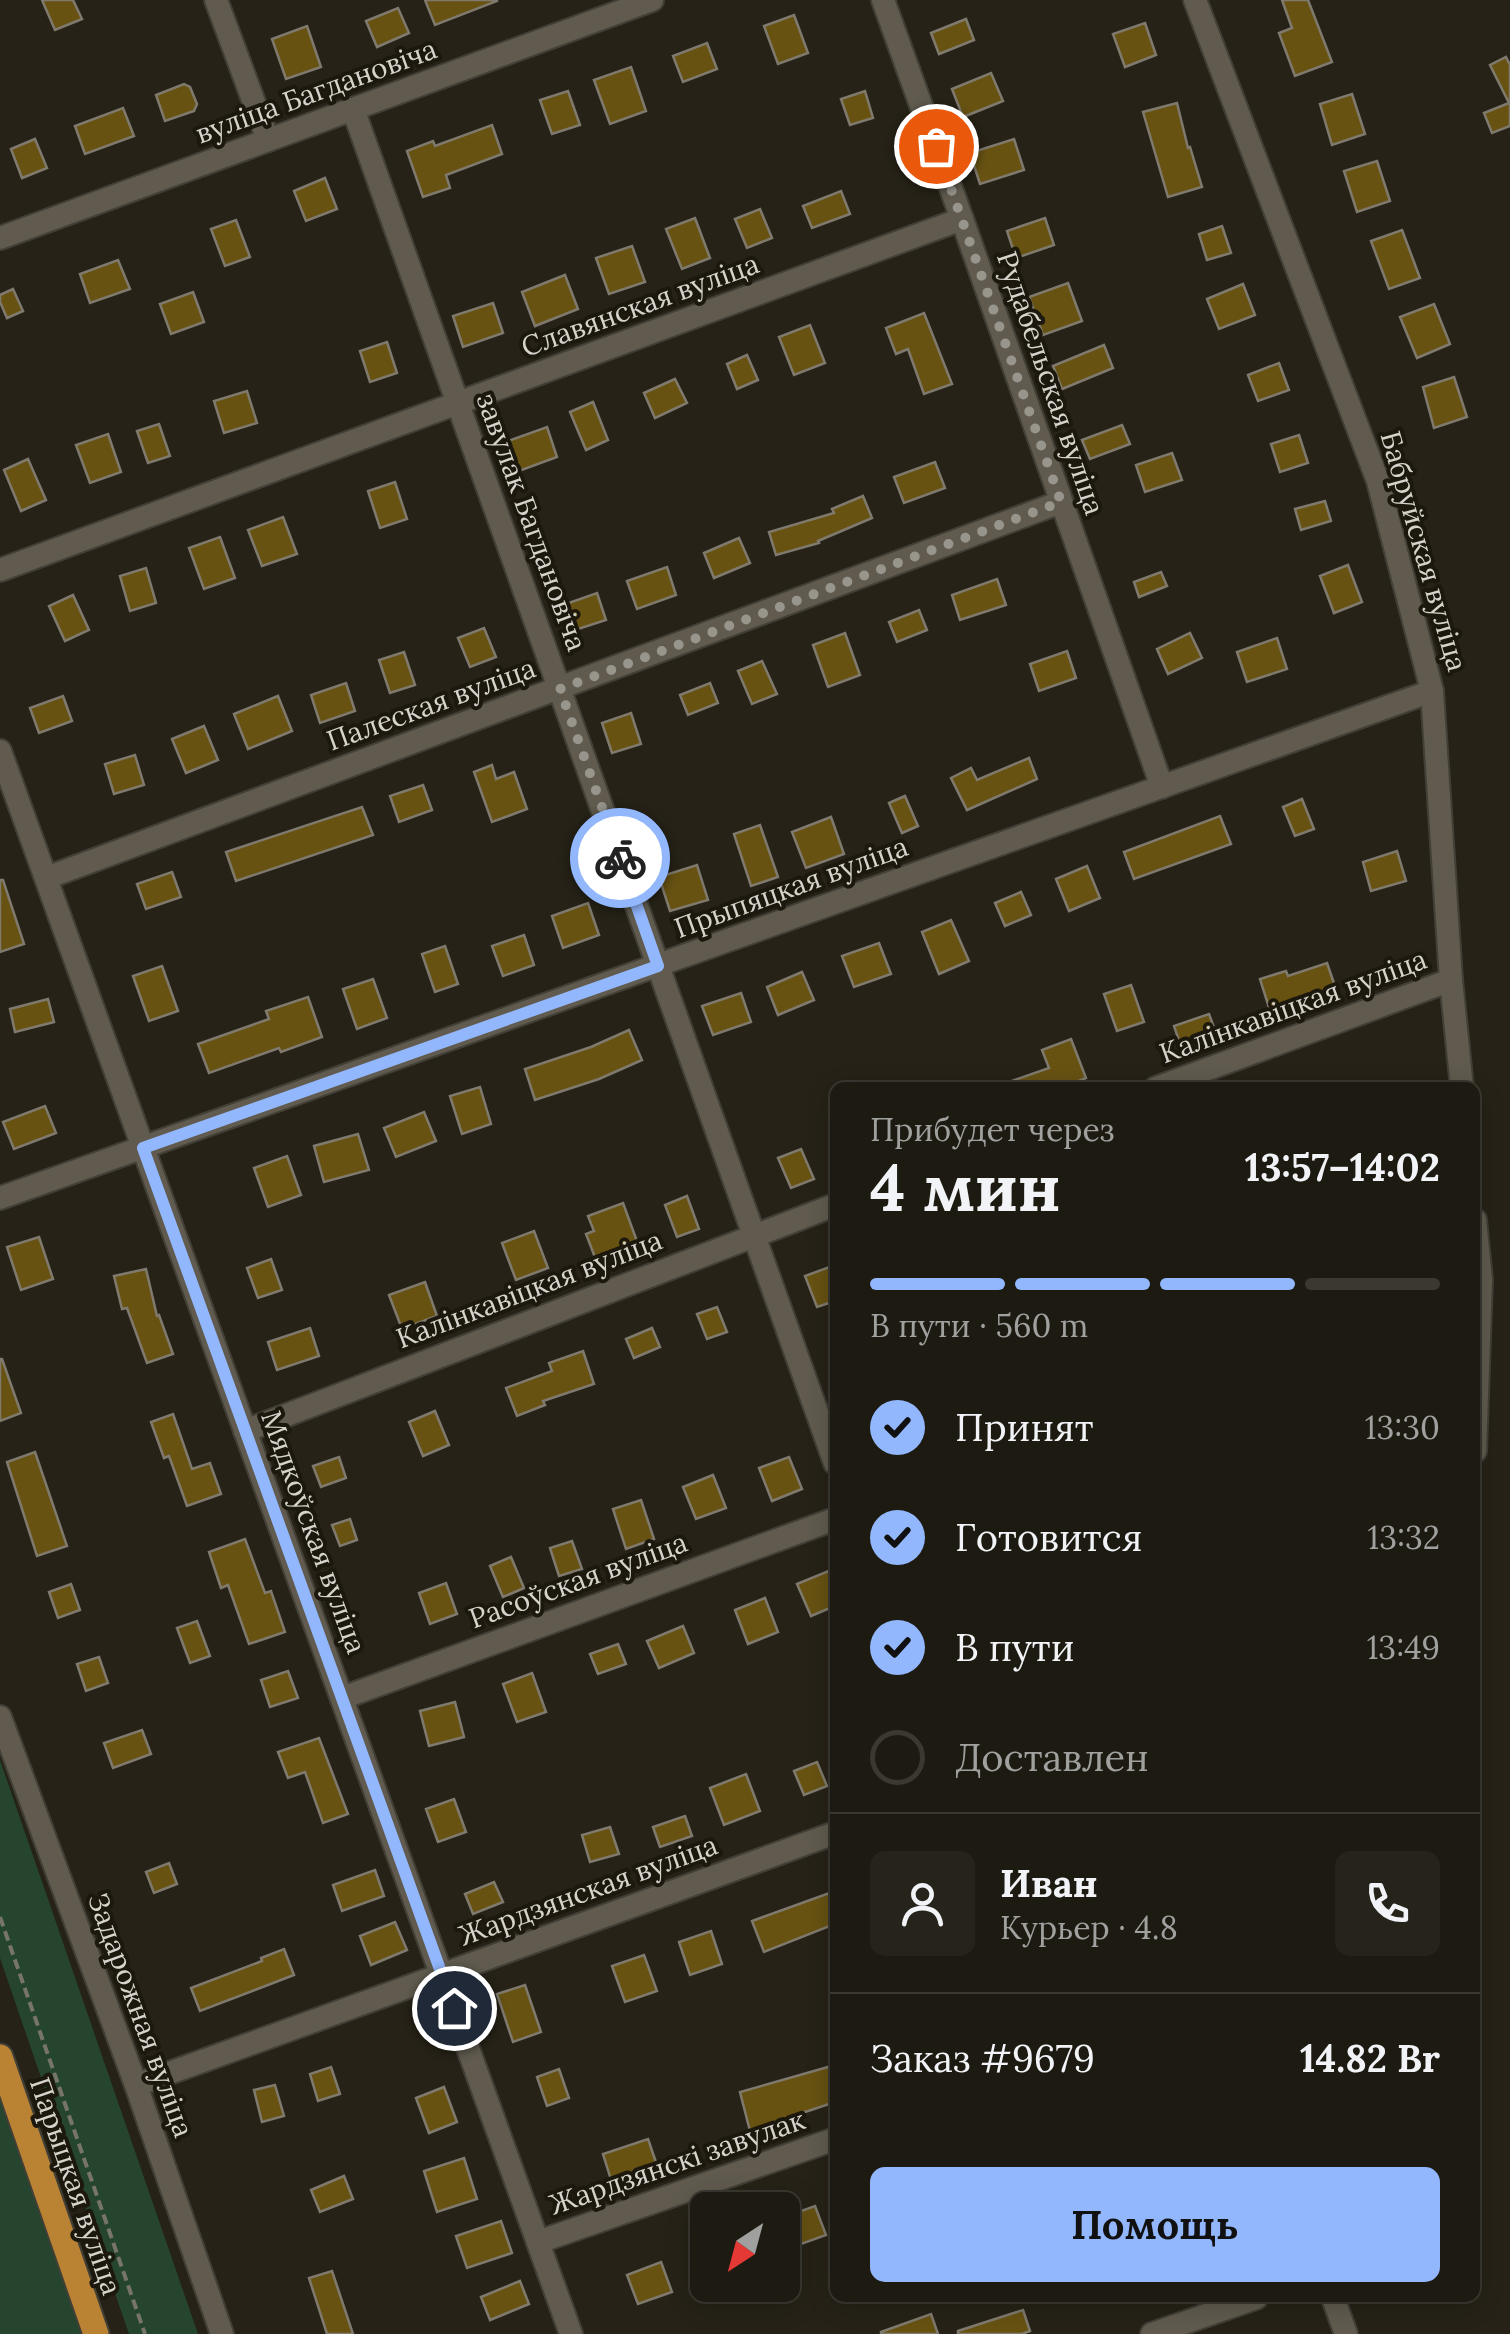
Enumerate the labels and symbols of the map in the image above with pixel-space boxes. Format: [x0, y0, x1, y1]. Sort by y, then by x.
street label: вуліца Багдановіча [190, 31, 442, 151]
pin [894, 104, 979, 189]
street label: Славянская вуліца [516, 245, 764, 365]
street label: Рудабельская вуліца [989, 246, 1113, 520]
street label: завулак Багдановіча [469, 388, 595, 656]
street label: Бабруйская вуліца [1372, 427, 1476, 675]
street label: Палеская вуліца [322, 650, 540, 758]
courier [570, 808, 670, 908]
street label: Прыпяцкая вуліца [669, 828, 913, 946]
street label: Калінкавіцкая вуліца [1154, 941, 1432, 1071]
street label: Калінкавіцкая вуліца [391, 1222, 667, 1356]
street label: Мядкоўская вуліца [253, 1406, 375, 1658]
street label: Расоўская вуліца [464, 1524, 692, 1636]
street label: Жардзянская вуліца [454, 1826, 722, 1954]
street label: Задарожная вуліца [80, 1888, 202, 2142]
pin [412, 1966, 497, 2051]
street label: Парыцкая вуліца [22, 2072, 130, 2300]
street label: Жардзянскі завулак [544, 2101, 810, 2223]
north arrow [690, 2192, 800, 2302]

